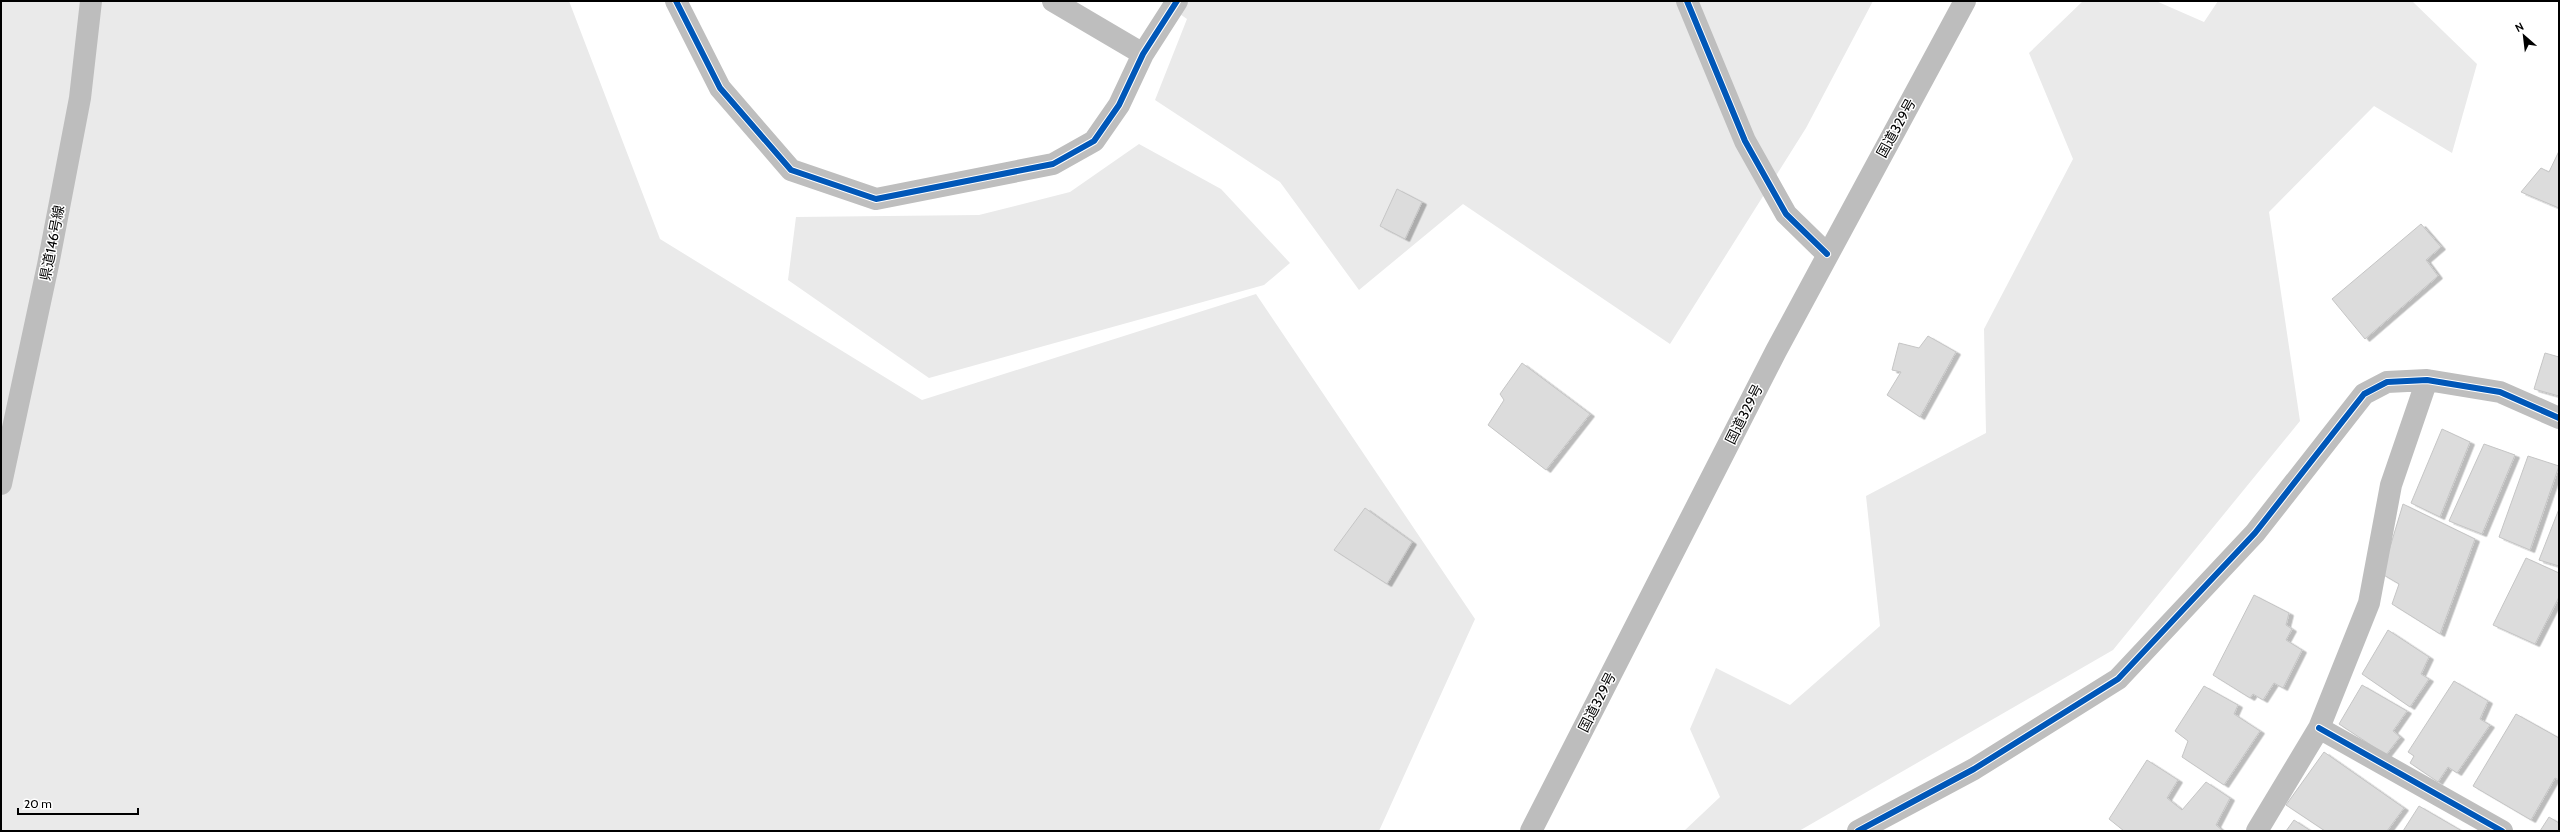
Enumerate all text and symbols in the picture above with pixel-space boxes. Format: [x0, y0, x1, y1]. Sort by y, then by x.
north arrow [2504, 16, 2544, 56]
text: N [2513, 19, 2526, 35]
street label: 国道329号 [1872, 95, 1920, 161]
street label: 県道146号線 [36, 204, 68, 282]
street label: 国道329号 [1721, 381, 1767, 447]
street label: 国道329号 [1574, 669, 1620, 735]
scale bar [18, 790, 138, 816]
text: 20 m [24, 796, 52, 811]

